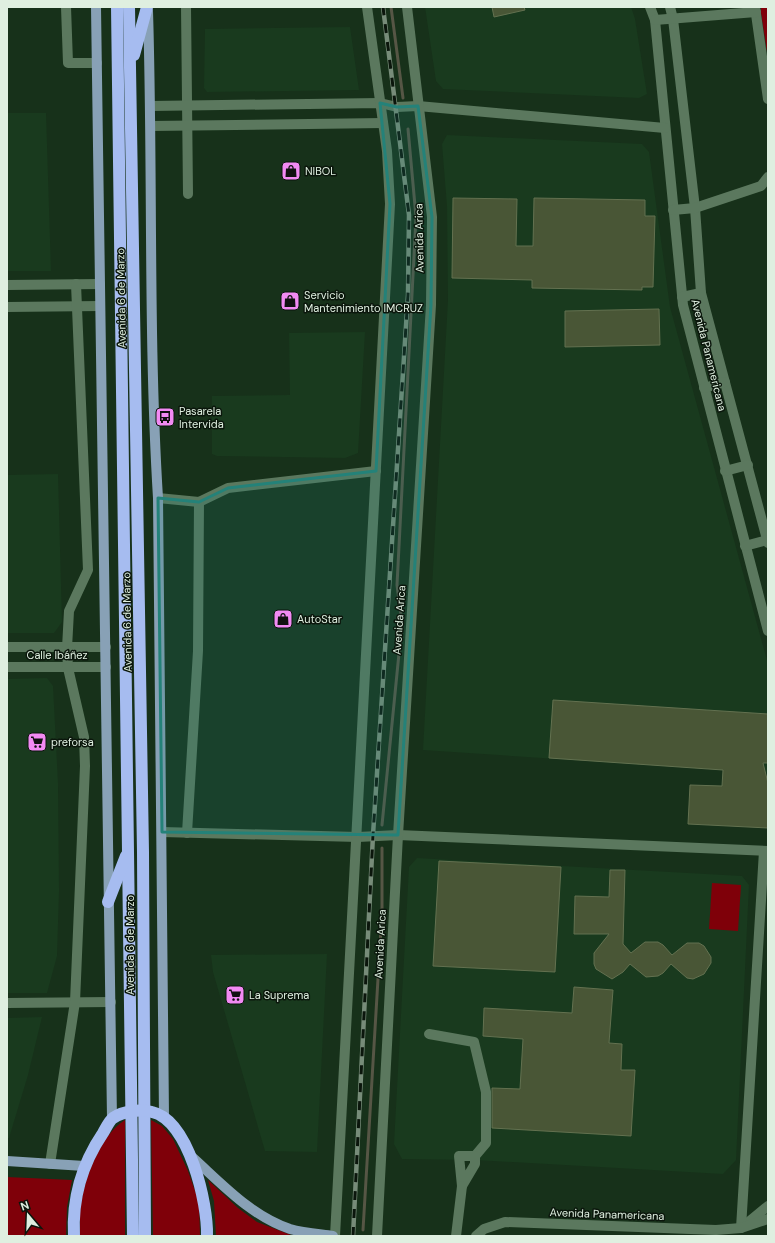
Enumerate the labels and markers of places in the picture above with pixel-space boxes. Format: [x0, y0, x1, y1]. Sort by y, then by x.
shop icon: NIBOL [280, 160, 302, 182]
place label: NIBOL [305, 164, 336, 178]
place label: Servicio Mantenimiento IMCRUZ [304, 288, 423, 315]
shop icon: Servicio Mantenimiento IMCRUZ [279, 290, 301, 312]
place label: Pasarela Intervida [179, 404, 224, 431]
bus stop icon: Pasarela Intervida [154, 406, 176, 428]
shop icon: AutoStar [272, 608, 294, 630]
place label: AutoStar [297, 612, 342, 626]
supermarket icon: preforsa [26, 731, 48, 753]
place label: preforsa [51, 735, 94, 749]
supermarket icon: La Suprema [224, 984, 246, 1006]
place label: La Suprema [249, 988, 309, 1002]

